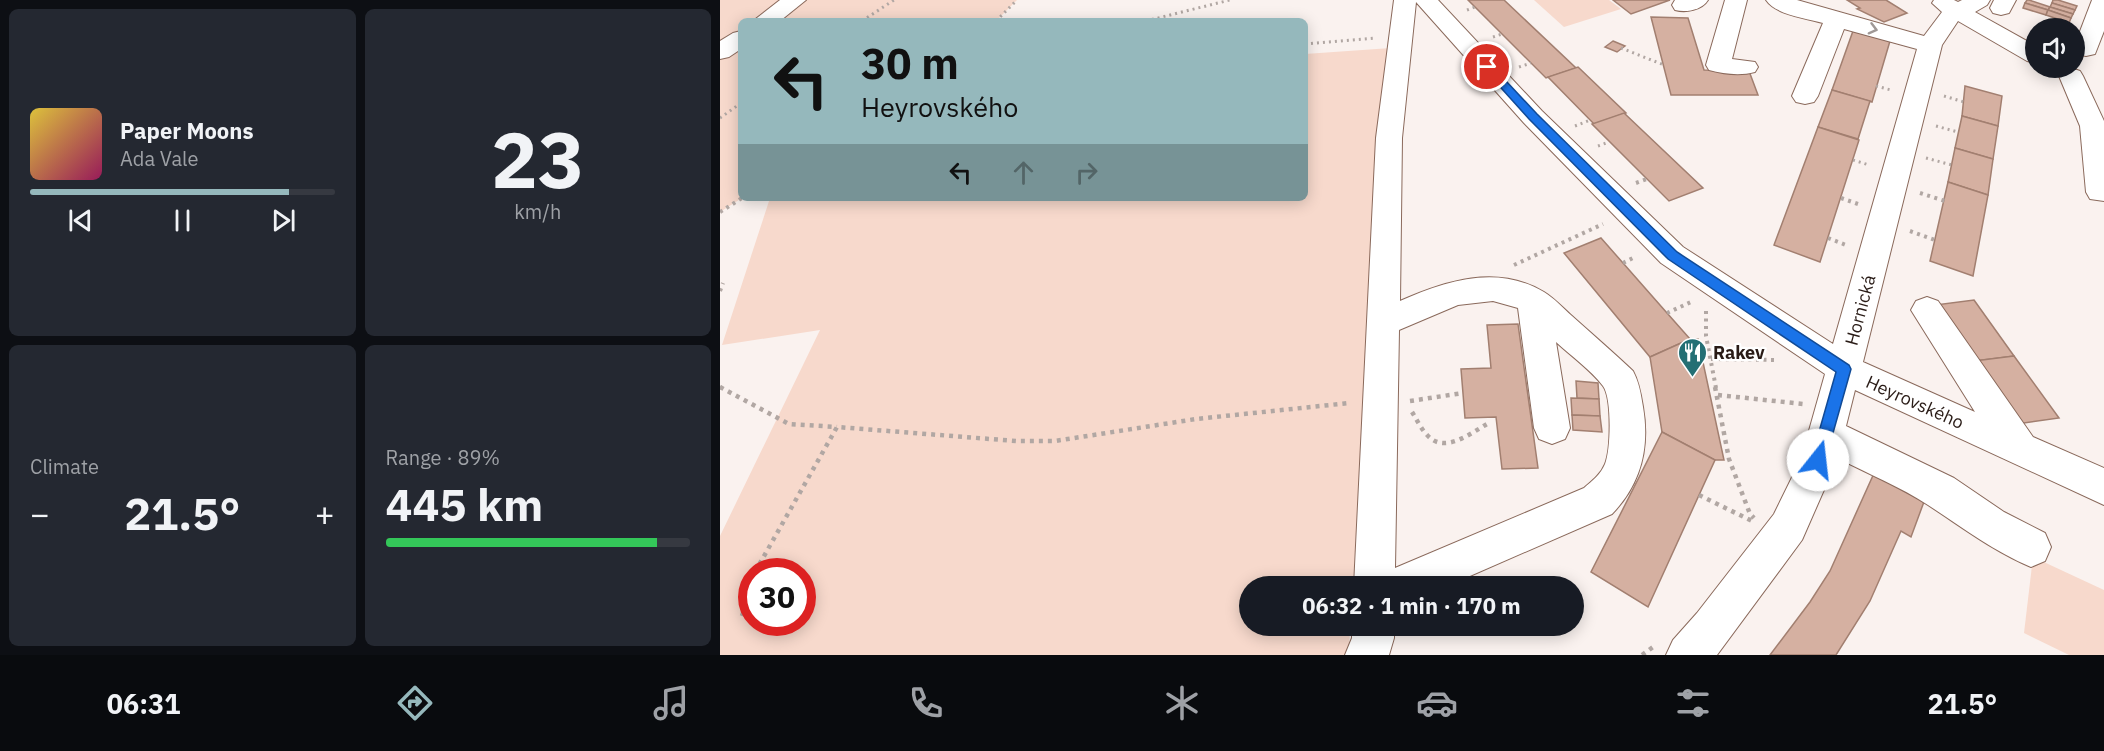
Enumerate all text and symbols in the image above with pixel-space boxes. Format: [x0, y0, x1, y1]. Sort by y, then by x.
map controls [2025, 18, 2085, 78]
button: sound [2025, 18, 2085, 78]
one-way arrow [1867, 22, 1878, 34]
text: 30 m [861, 36, 959, 91]
pin [1461, 41, 1512, 92]
icon: left [762, 42, 840, 120]
icon: arrive [1470, 50, 1503, 83]
text: Heyrovského [861, 89, 1018, 124]
text: 23 [491, 108, 585, 209]
text: Paper Moons [120, 116, 253, 145]
text: Ada Vale [120, 145, 199, 172]
icon: left [944, 156, 977, 189]
icon: ahead [1007, 156, 1040, 189]
icon: right [1070, 156, 1103, 189]
text: km/h [514, 198, 561, 225]
icon: previous [64, 204, 97, 237]
icon: pause [166, 204, 199, 237]
icon: next [267, 204, 300, 237]
street label: Hornická [1840, 272, 1881, 348]
restaurant icon: Rakev [1676, 336, 1708, 378]
place label: Rakev [1713, 341, 1765, 364]
street label: Heyrovského [1862, 370, 1968, 434]
position arrow [1786, 428, 1850, 492]
text: Range · 89% [386, 444, 500, 471]
text: Climate [30, 453, 99, 480]
text: 445 km [386, 475, 543, 533]
text: 21.5° [124, 484, 240, 542]
text: − [30, 492, 50, 535]
text: + [315, 492, 334, 535]
speed limit sign: 30 [738, 558, 816, 636]
text: 06:32 · 1 min · 170 m [1302, 591, 1521, 620]
icon: directions [394, 682, 436, 724]
icon: music [650, 682, 692, 724]
icon: phone [905, 682, 947, 724]
icon: climate [1161, 682, 1203, 724]
icon: car [1416, 682, 1458, 724]
icon: filters [1672, 682, 1714, 724]
text: 06:31 [107, 686, 181, 721]
text: 21.5° [1927, 686, 1997, 721]

